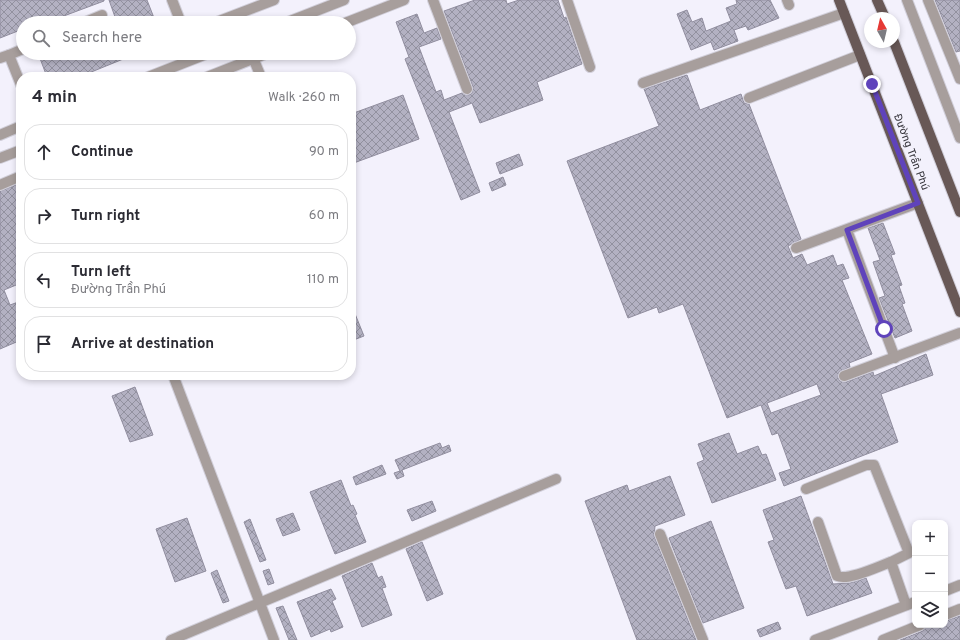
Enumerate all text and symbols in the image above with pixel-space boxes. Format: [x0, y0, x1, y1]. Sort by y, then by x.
north arrow [864, 12, 900, 48]
search box [16, 16, 356, 60]
icon: search [30, 27, 52, 49]
text: Search here [62, 29, 142, 48]
route end [863, 75, 881, 93]
text: 4 min [32, 87, 77, 109]
text: Walk · 260 m [268, 90, 340, 106]
street label: Đường Trần Phú [890, 112, 932, 192]
icon: ahead [33, 141, 55, 163]
text: Continue [71, 143, 133, 162]
text: 90 m [309, 144, 339, 160]
icon: right [33, 205, 55, 227]
text: Turn right [71, 207, 140, 226]
text: 60 m [309, 208, 339, 224]
text: Turn left [71, 263, 131, 282]
icon: left [33, 269, 55, 291]
text: 110 m [307, 272, 339, 288]
text: Đường Trần Phú [71, 282, 166, 298]
route start [875, 320, 893, 338]
icon: arrive [33, 333, 55, 355]
text: Arrive at destination [71, 335, 214, 354]
map controls [912, 520, 948, 628]
button: + [912, 520, 948, 556]
button: − [912, 556, 948, 592]
button: layers [912, 592, 948, 628]

